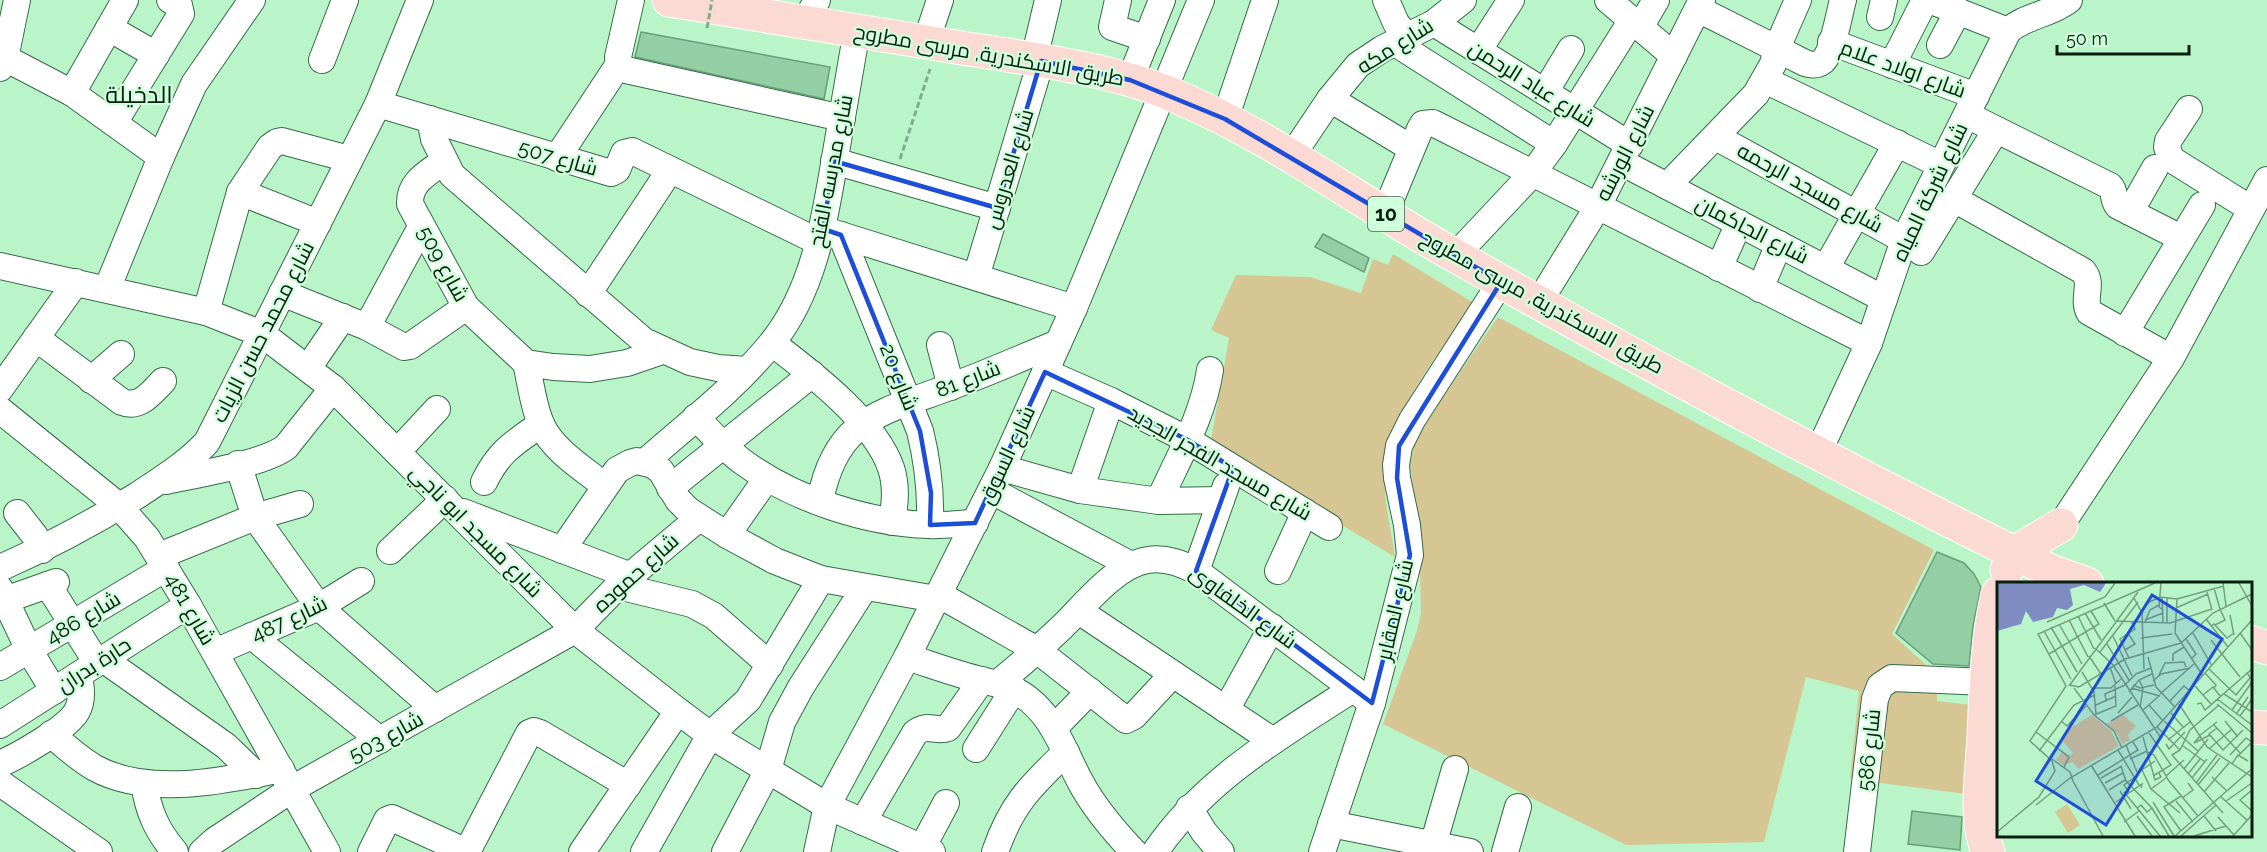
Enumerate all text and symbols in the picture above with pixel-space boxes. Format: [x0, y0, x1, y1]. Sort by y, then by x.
street label: شارع مكه [1352, 12, 1439, 81]
street label: طريق الاسكندرية, مرسى مطروح [851, 18, 1126, 93]
scale bar [2057, 18, 2189, 56]
text: 50 m [2066, 28, 2108, 49]
street label: شارع اولاد علام [1836, 34, 1969, 105]
street label: شارع عباد الرحمن [1463, 35, 1600, 134]
district label: الدخيلة [105, 80, 173, 109]
street label: شارع مدرسه الفتح [803, 92, 860, 250]
street label: شارع الورشه [1590, 100, 1661, 206]
street label: شارع العدروس [978, 106, 1041, 233]
street label: شارع شركة المياه [1886, 118, 1974, 266]
street label: شارع 507 [515, 134, 601, 183]
street label: شارع مسجد الرحمه [1732, 137, 1887, 240]
street label: شارع الجاكمان [1690, 190, 1813, 271]
road number: 10 [1368, 197, 1404, 231]
street label: شارع 509 [411, 222, 474, 307]
street label: طريق الاسكندرية, مرسى مطروح [1415, 224, 1668, 381]
street label: شارع محمد حسن الزيات [206, 237, 321, 428]
street label: شارع 20 [873, 340, 924, 415]
street label: شارع 81 [932, 355, 1005, 404]
street label: شارع مسجد الفجر الجديد [1123, 400, 1317, 527]
street label: شارع السوق [973, 402, 1042, 509]
street label: شارع مسجد ابو ناجي [402, 459, 548, 605]
street label: شارع حموده [588, 528, 685, 619]
street label: شارع المقابر [1371, 557, 1420, 664]
street label: شارع الخلفاوى [1184, 559, 1302, 655]
street label: شارع 481 [158, 568, 221, 650]
inset map [1997, 582, 2252, 837]
street label: شارع 486 [41, 586, 126, 651]
street label: شارع 487 [247, 590, 332, 649]
street label: حارة بدران [52, 631, 136, 699]
street label: شارع 503 [344, 706, 428, 769]
street label: شارع 586 [1852, 708, 1887, 793]

